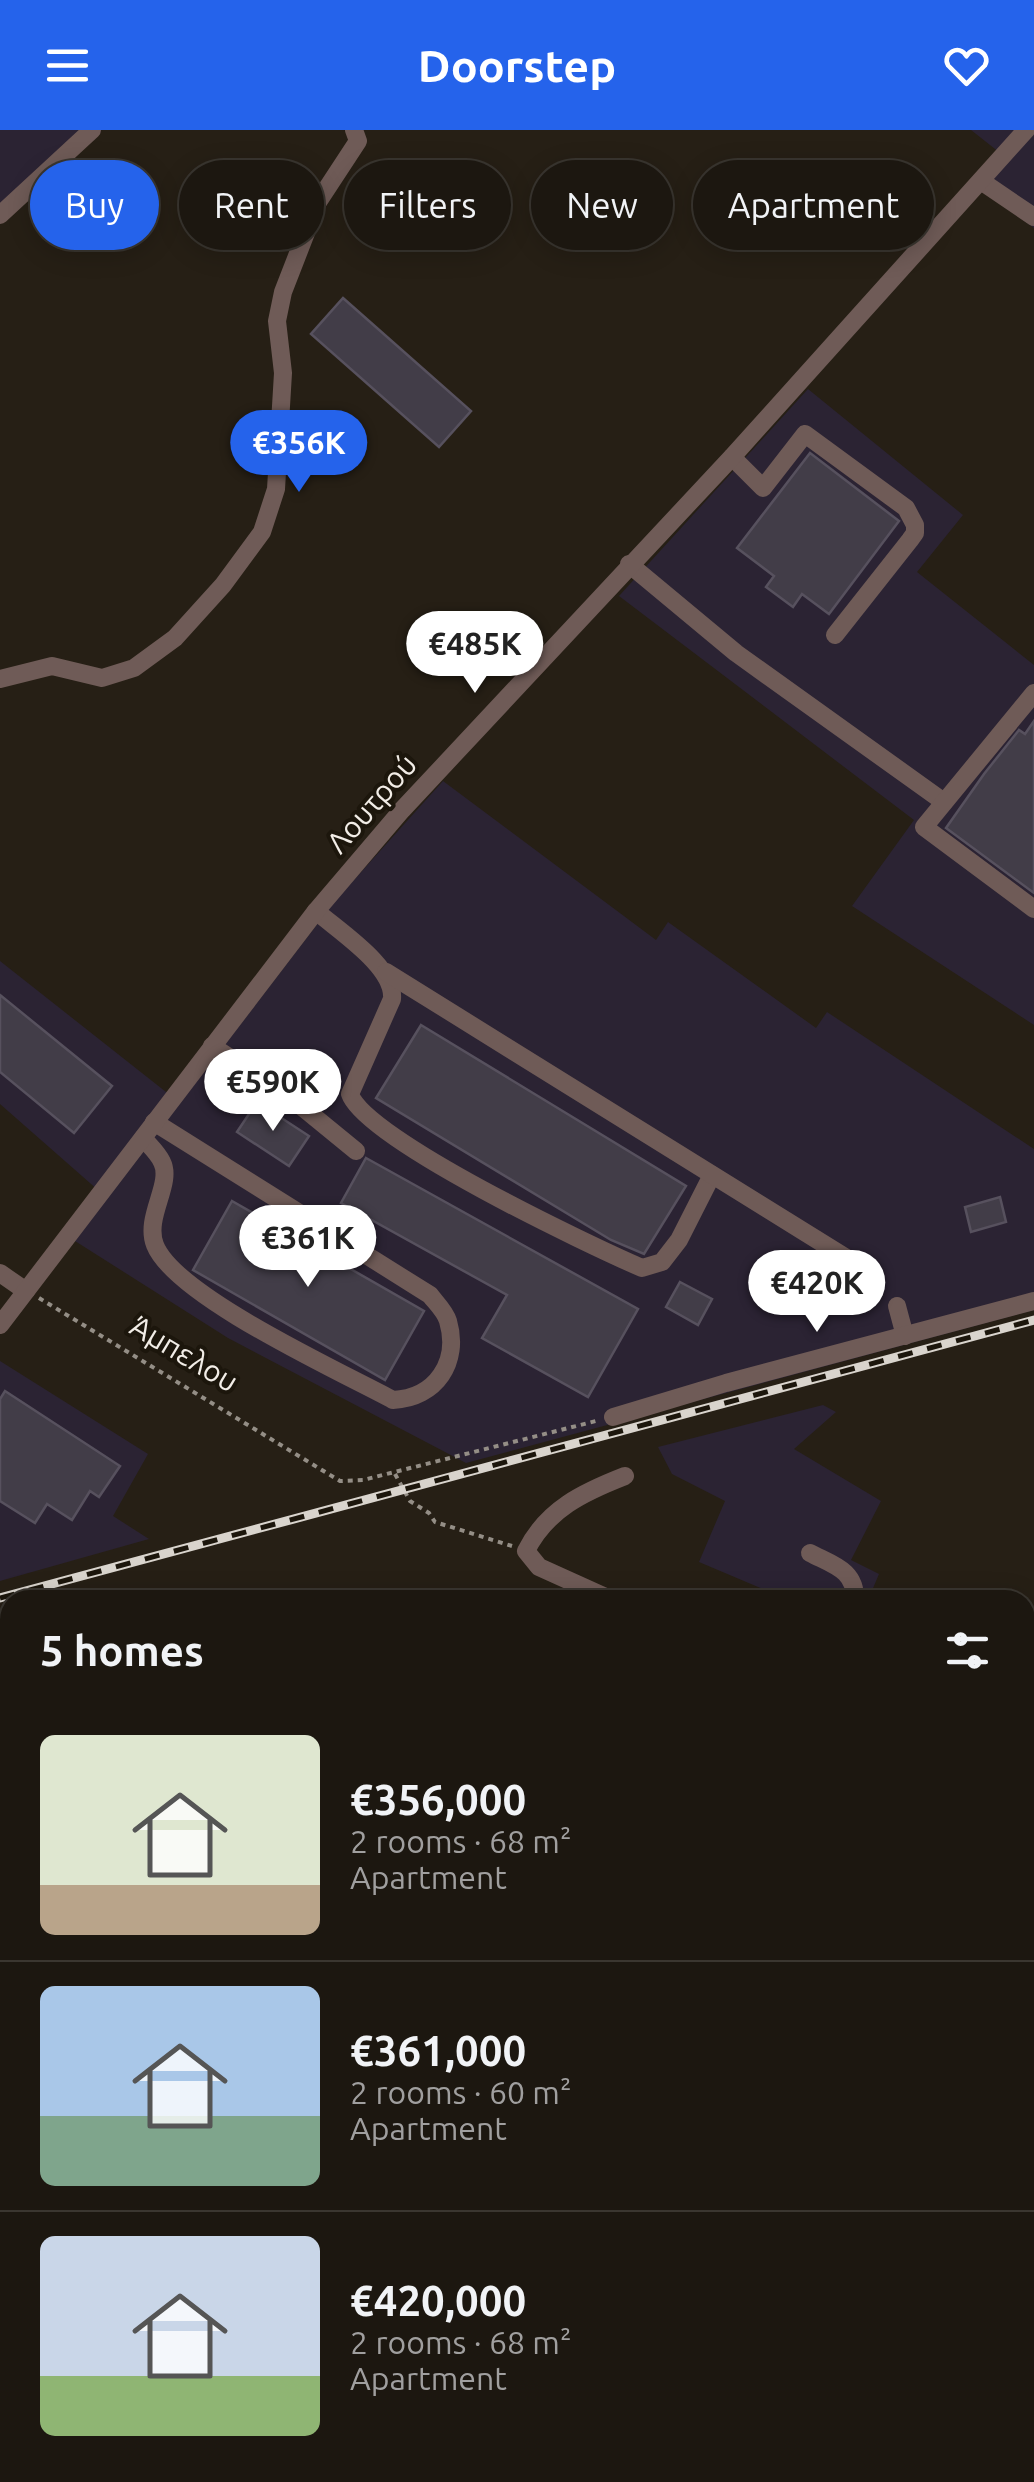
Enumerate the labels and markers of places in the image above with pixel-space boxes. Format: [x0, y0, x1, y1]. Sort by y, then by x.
pin: €356K [229, 410, 369, 495]
pin: €485K [405, 611, 545, 696]
pin: €590K [203, 1049, 343, 1134]
pin: €361K [238, 1205, 378, 1290]
pin: €420K [747, 1250, 887, 1335]

